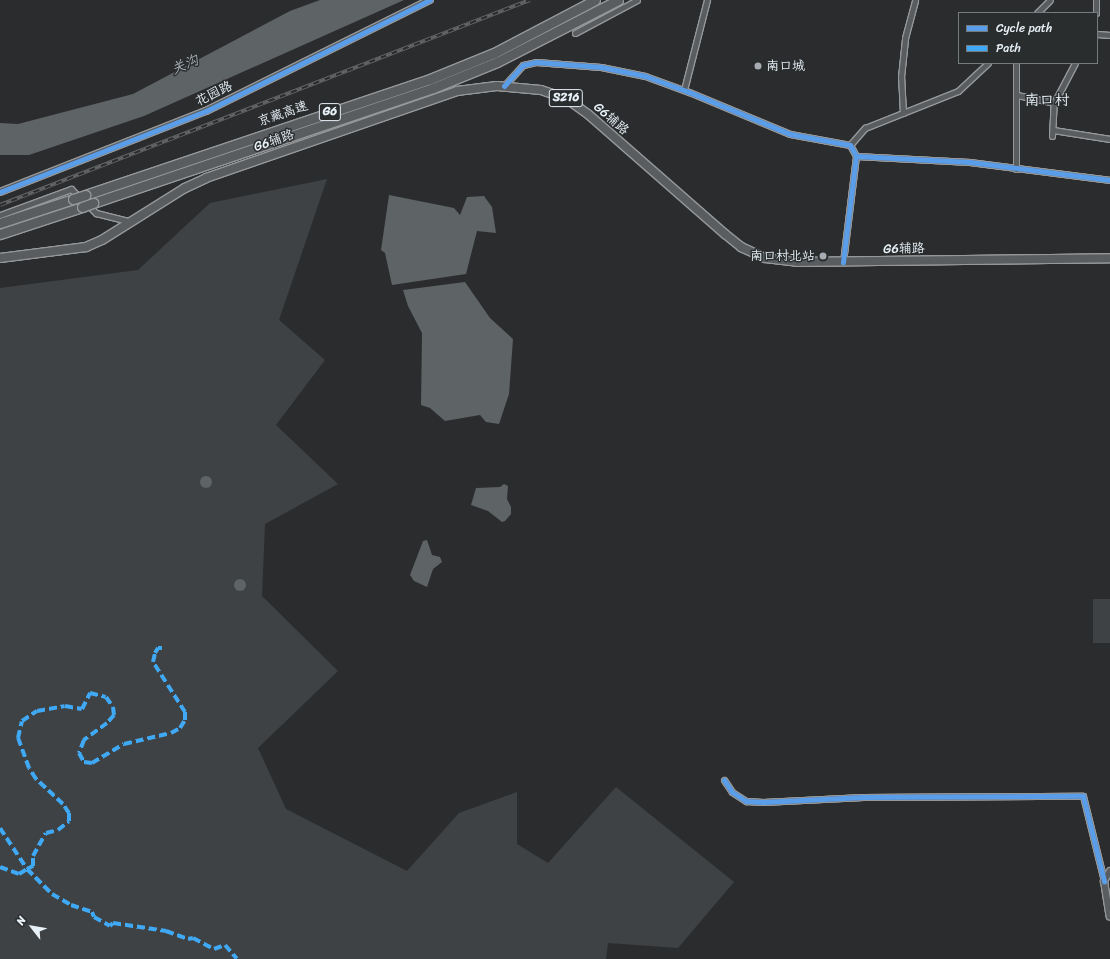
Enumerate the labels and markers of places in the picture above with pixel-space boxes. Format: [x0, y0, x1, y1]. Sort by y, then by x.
place label: 南口城 [766, 58, 805, 74]
marker: 南口城 [753, 61, 763, 71]
place label: 南口村北站 [750, 248, 815, 264]
marker: 南口村北站 [818, 251, 828, 261]

